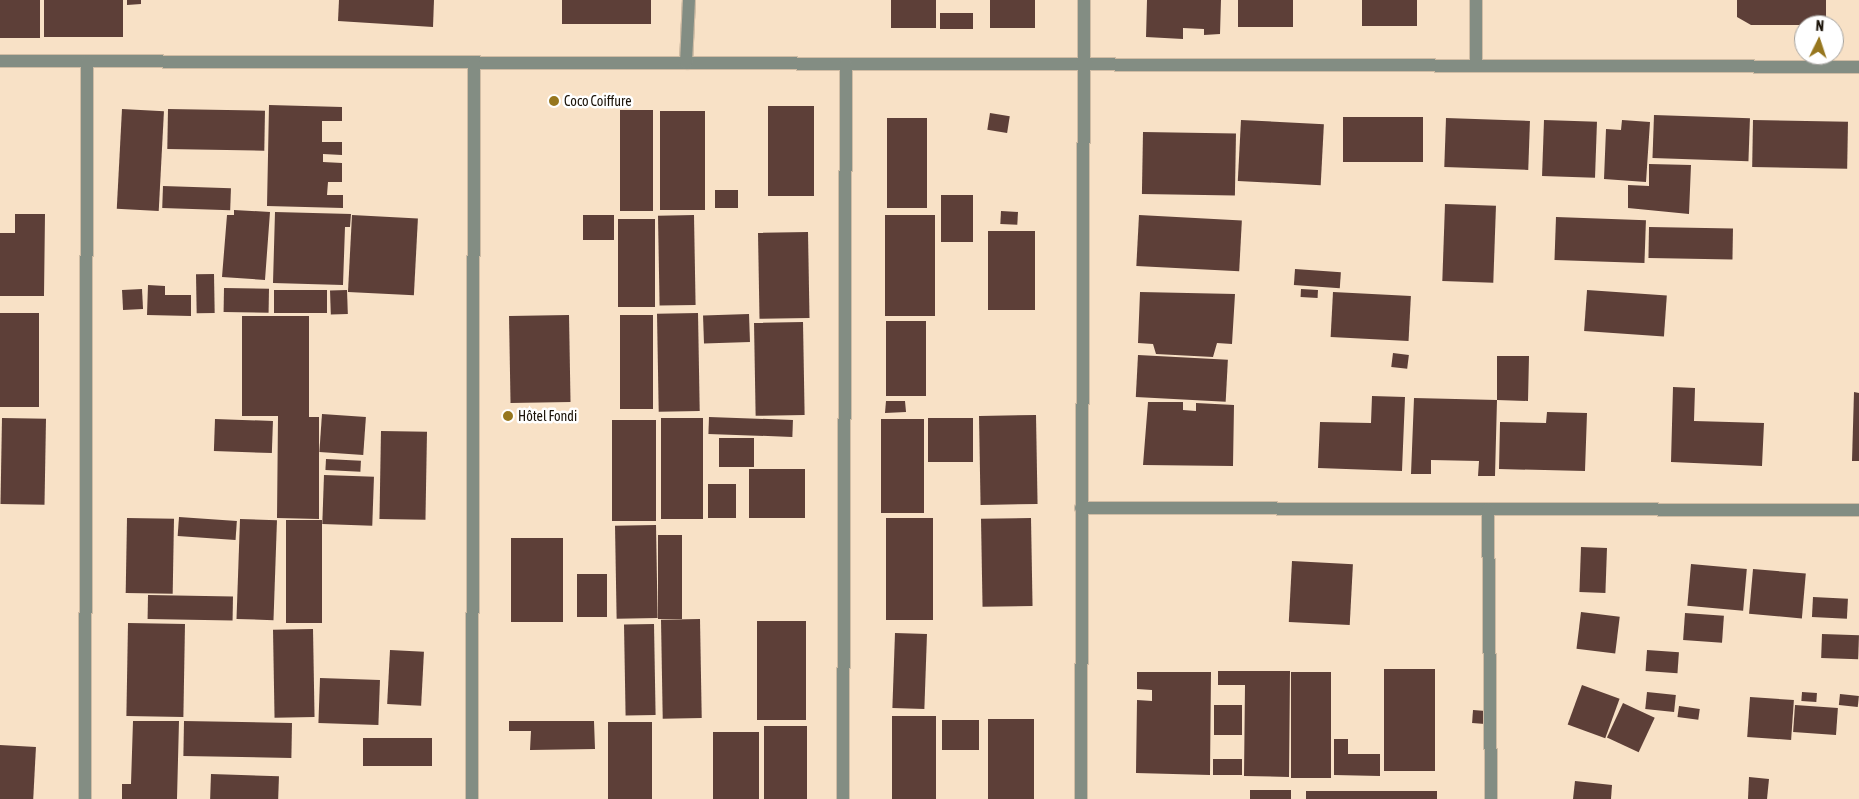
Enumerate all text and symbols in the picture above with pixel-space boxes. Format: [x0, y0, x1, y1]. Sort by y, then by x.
north arrow [1794, 15, 1844, 65]
text: N [1815, 18, 1825, 34]
place label: Coco Coiffure [564, 93, 631, 109]
marker: Coco Coiffure [548, 95, 560, 107]
place label: Hôtel Fondi [518, 408, 577, 424]
marker: Hôtel Fondi [502, 410, 514, 422]

